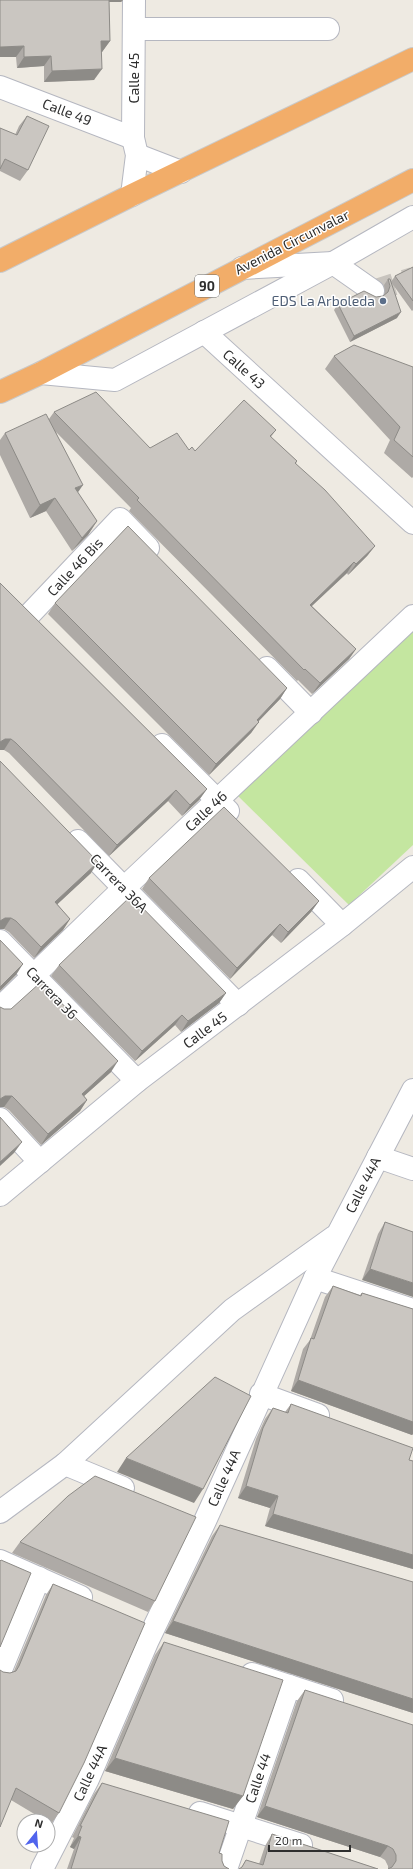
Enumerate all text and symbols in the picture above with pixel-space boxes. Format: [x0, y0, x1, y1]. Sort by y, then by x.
street label: Calle 45 [125, 53, 142, 103]
street label: Calle 49 [40, 94, 94, 129]
street label: Avenida Circunvalar [232, 205, 352, 278]
road number: 90 [195, 275, 219, 297]
place label: EDS La Arboleda [272, 292, 375, 309]
marker: EDS La Arboleda [378, 296, 388, 306]
street label: Calle 43 [220, 345, 269, 392]
street label: Calle 46 Bis [43, 534, 106, 599]
street label: Calle 46 [181, 787, 230, 834]
street label: Carrera 36A [87, 850, 152, 916]
street label: Carrera 36 [23, 963, 82, 1022]
street label: Calle 45 [179, 1008, 230, 1052]
street label: Calle 44A [341, 1154, 384, 1216]
street label: Calle 44A [203, 1446, 244, 1509]
street label: Calle 44A [69, 1741, 110, 1804]
street label: Calle 44 [241, 1751, 274, 1805]
north arrow [16, 1813, 56, 1853]
text: N [33, 1816, 45, 1830]
scale bar [269, 1827, 350, 1853]
text: 20 m [275, 1833, 302, 1847]

